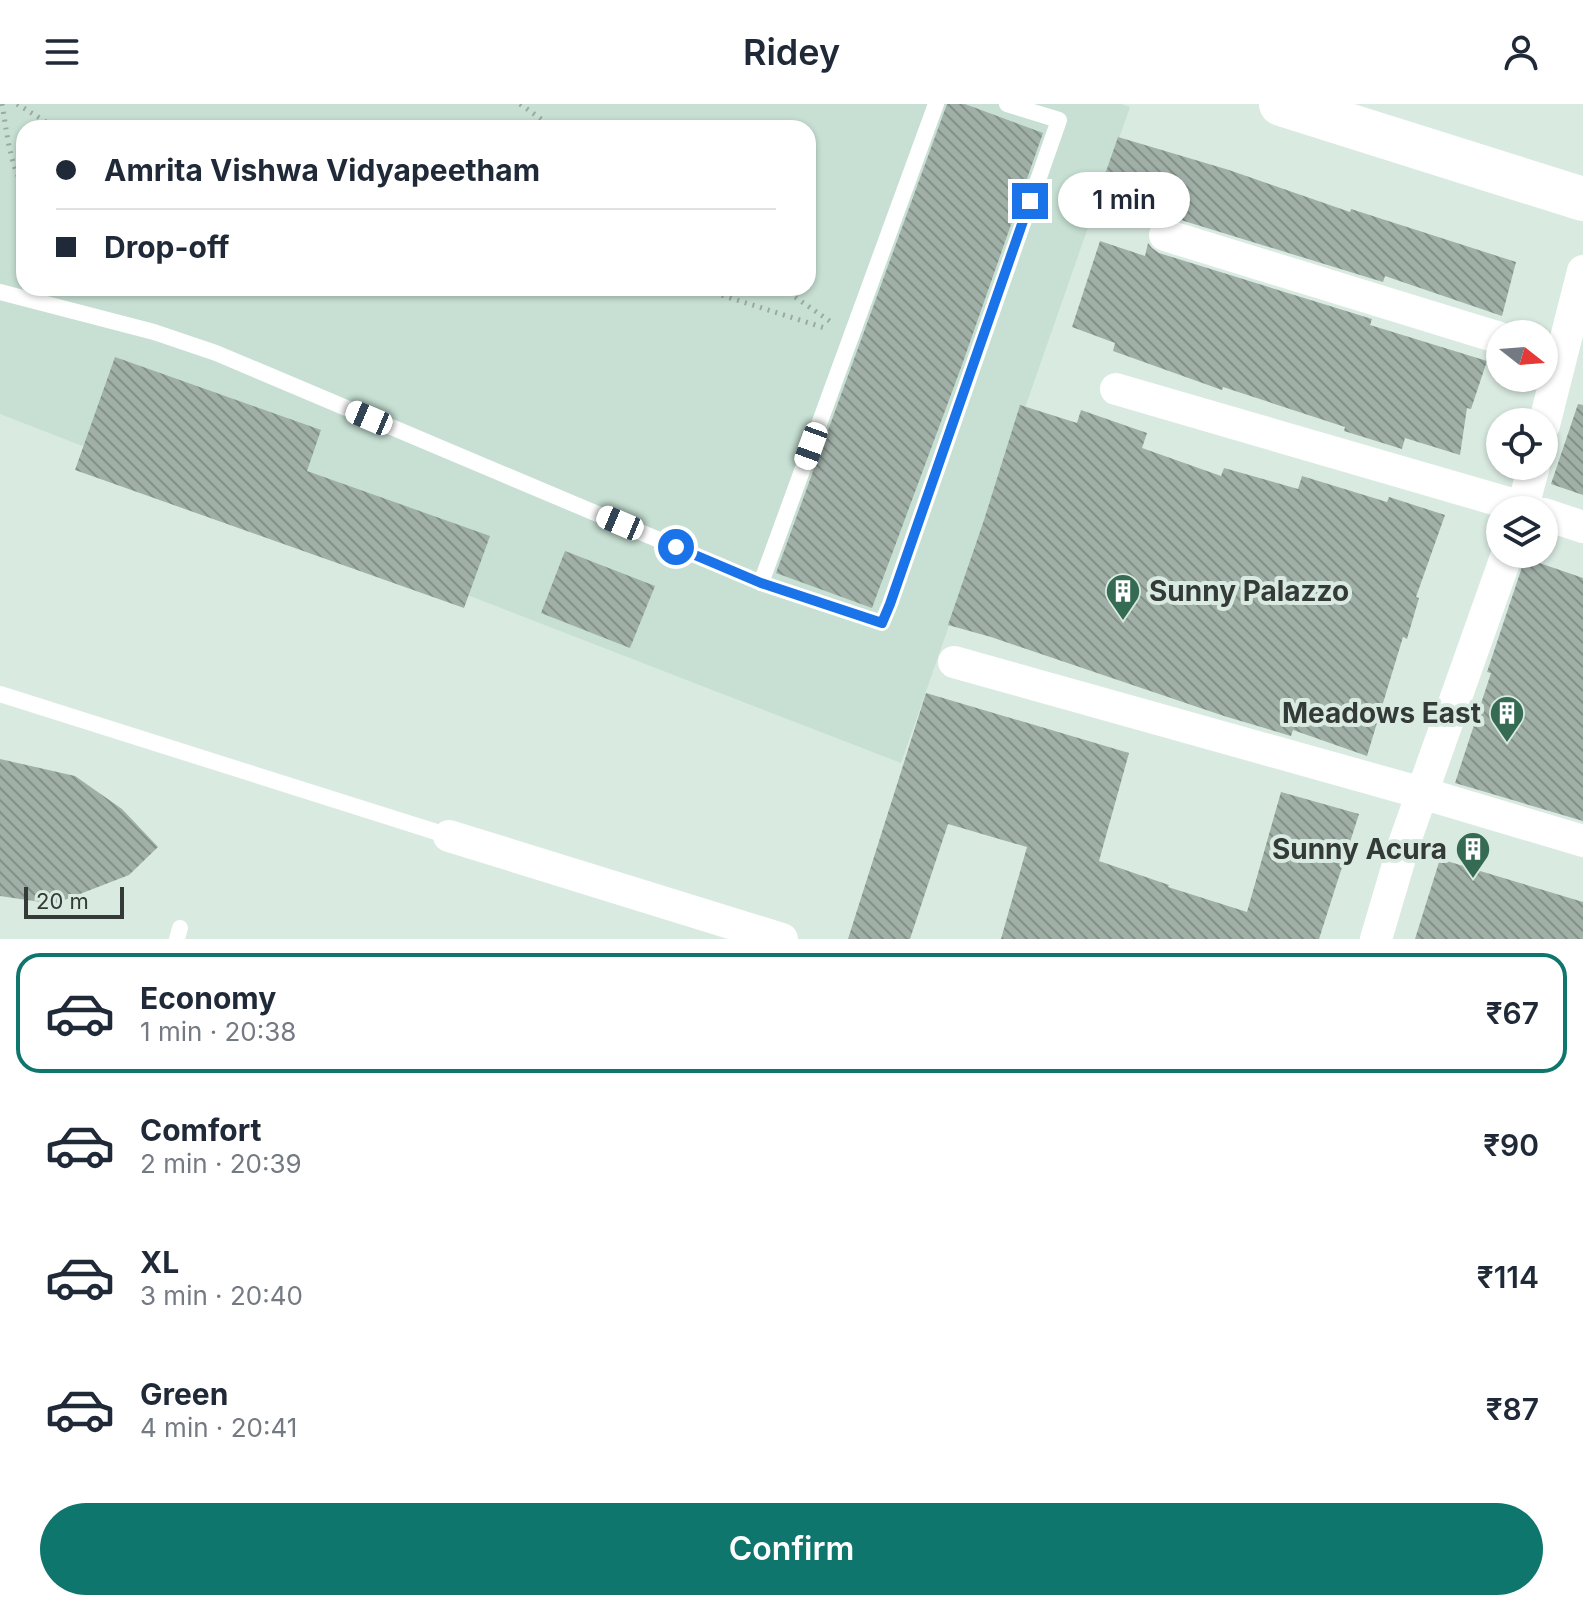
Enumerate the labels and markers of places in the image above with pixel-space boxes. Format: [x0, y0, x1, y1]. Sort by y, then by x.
building icon: Sunny Palazzo [1104, 572, 1142, 622]
place label: Sunny Palazzo [1149, 574, 1349, 608]
building icon: Meadows East [1488, 694, 1526, 744]
place label: Meadows East [1282, 696, 1481, 730]
building icon: Sunny Acura [1454, 830, 1492, 880]
place label: Sunny Acura [1272, 832, 1447, 866]

